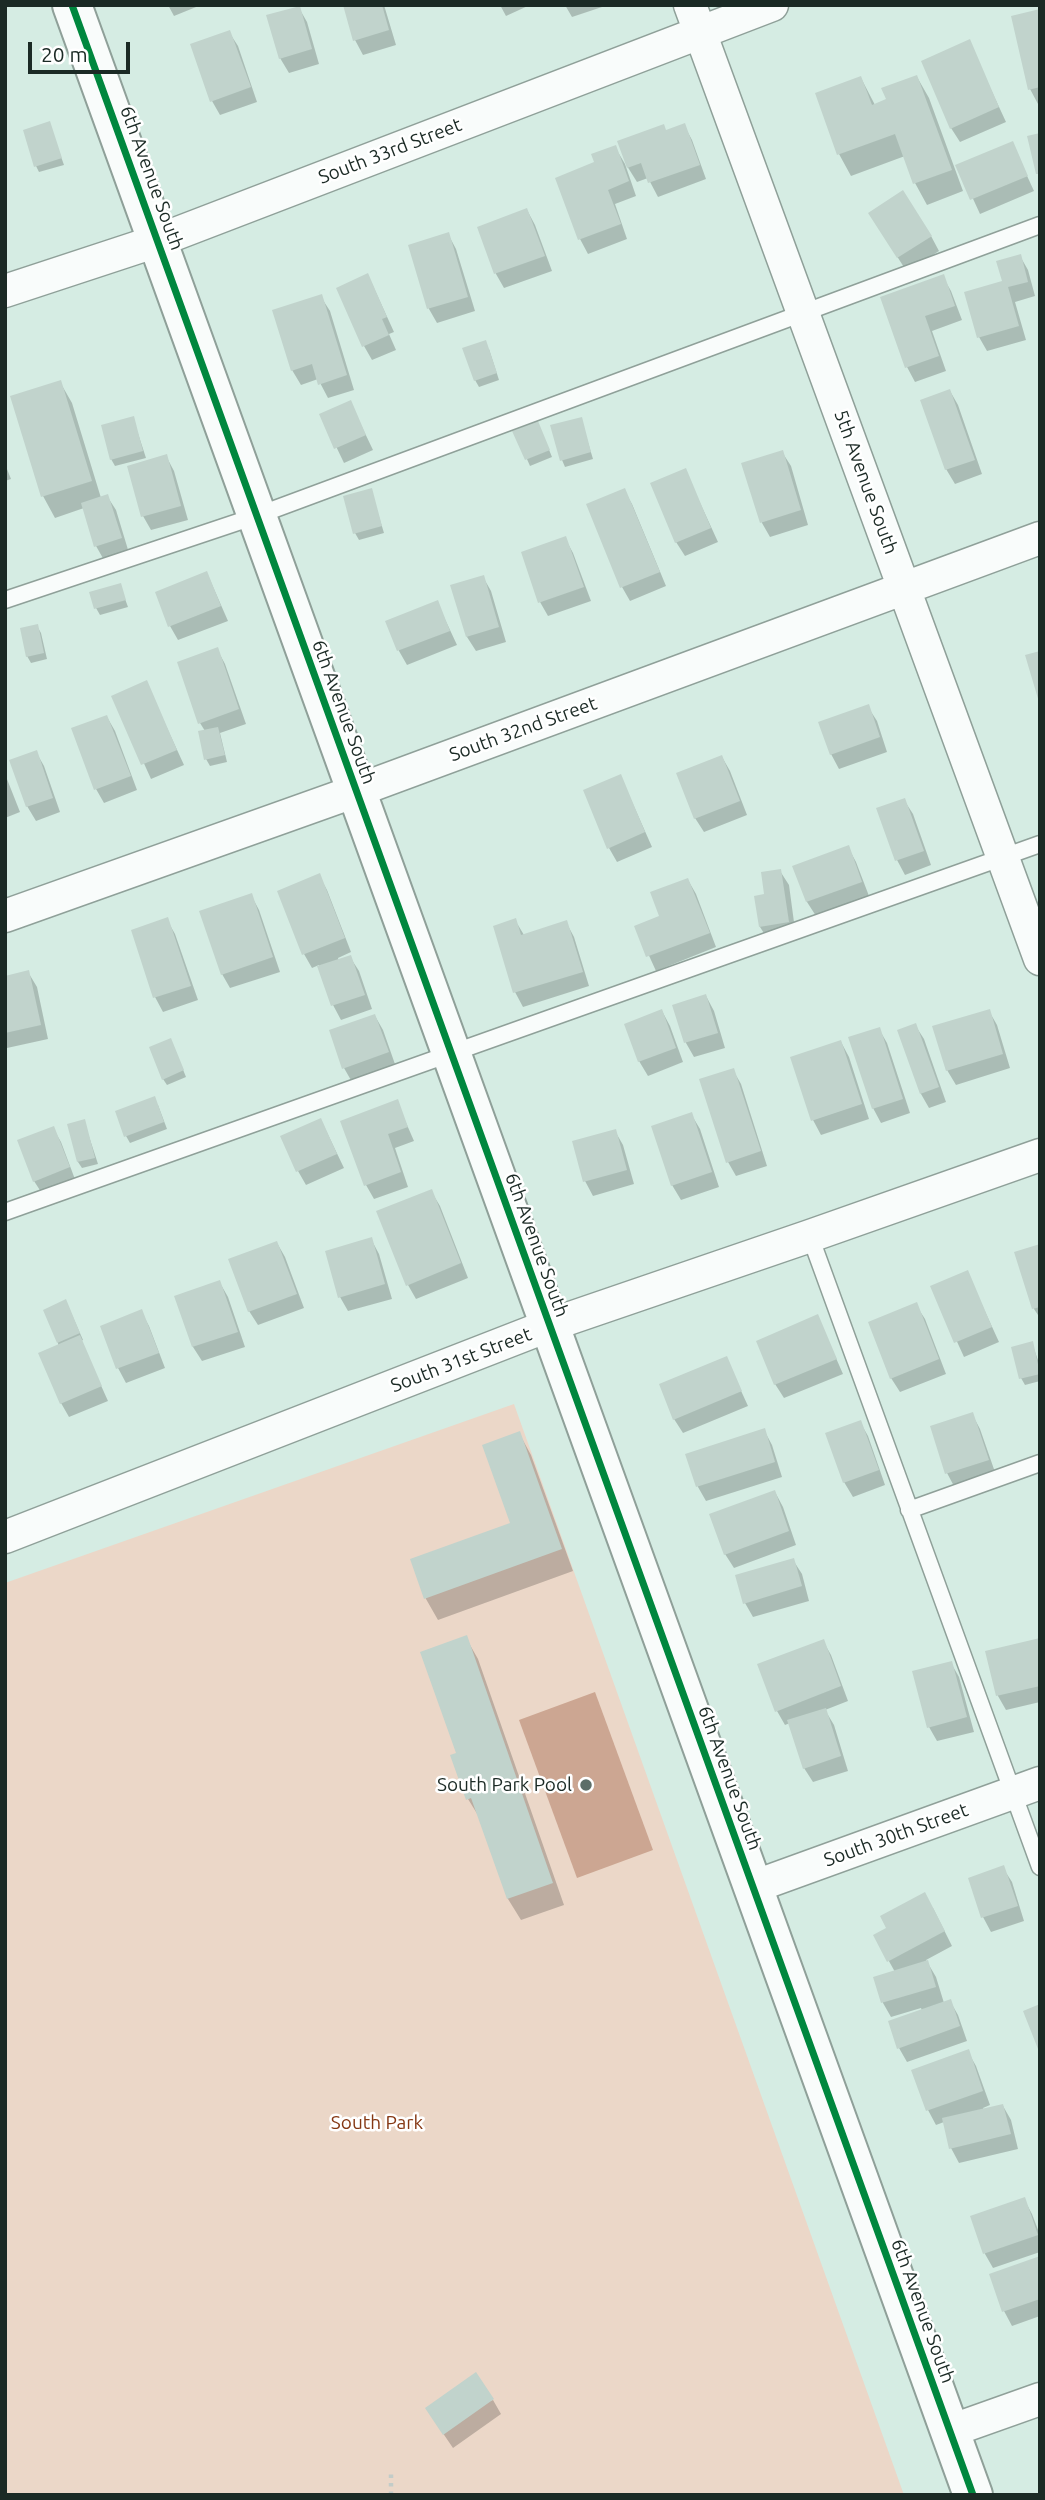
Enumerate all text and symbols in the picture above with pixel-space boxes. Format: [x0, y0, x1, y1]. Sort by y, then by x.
scale bar [32, 28, 133, 72]
text: 20 m [41, 42, 88, 66]
street label: 6th Avenue South [115, 103, 189, 253]
street label: South 33rd Street [315, 113, 465, 189]
street label: 5th Avenue South [829, 407, 903, 557]
street label: 6th Avenue South [307, 637, 381, 787]
street label: South 32nd Street [446, 692, 600, 766]
street label: 6th Avenue South [500, 1170, 574, 1320]
street label: South 31st Street [387, 1323, 535, 1397]
street label: 6th Avenue South [693, 1703, 767, 1853]
place label: South Park Pool [437, 1774, 572, 1796]
marker: South Park Pool [578, 1777, 594, 1793]
street label: South 30th Street [821, 1798, 971, 1872]
park label: South Park [331, 2112, 423, 2134]
street label: 6th Avenue South [886, 2236, 960, 2386]

